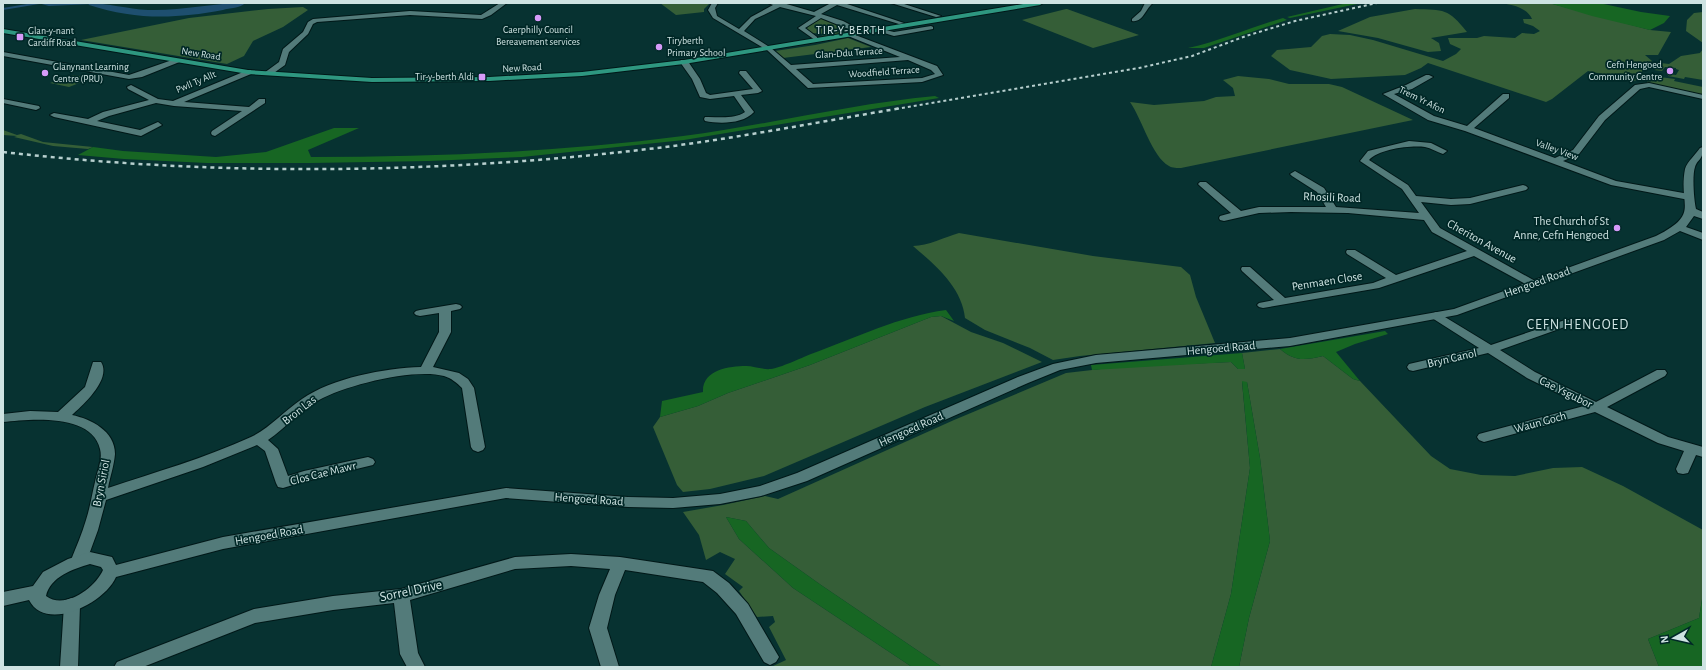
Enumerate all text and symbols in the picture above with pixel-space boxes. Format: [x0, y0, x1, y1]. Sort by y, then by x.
marker: Caerphilly Council Bereavement services [533, 13, 543, 23]
district label: TIR-Y-BERTH [816, 24, 886, 36]
place label: Caerphilly Council Bereavement services [496, 25, 580, 47]
place label: Glan-y-nant Cardiff Road [28, 26, 76, 48]
marker: Glan-y-nant Cardiff Road [15, 32, 25, 42]
place label: Tiryberth Primary School [667, 36, 725, 58]
marker: Tiryberth Primary School [654, 42, 664, 52]
street label: New Road [181, 46, 221, 62]
street label: Glan-Ddu Terrace [815, 46, 883, 60]
place label: Cefn Hengoed Community Centre [1589, 60, 1662, 82]
place label: Glanynant Learning Centre (PRU) [53, 62, 129, 84]
street label: New Road [502, 62, 542, 74]
street label: Woodfield Terrace [848, 65, 920, 79]
marker: Cefn Hengoed Community Centre [1665, 66, 1675, 76]
marker: Glanynant Learning Centre (PRU) [40, 68, 50, 78]
street label: Pwll Ty Allt [174, 69, 218, 95]
place label: Tir-y-berth Aldi [415, 72, 474, 82]
marker: Tir-y-berth Aldi [477, 72, 487, 82]
street label: Trem Yr Afon [1397, 85, 1447, 115]
street label: Valley View [1534, 138, 1580, 162]
street label: Rhosili Road [1303, 190, 1361, 204]
place label: The Church of St Anne, Cefn Hengoed [1514, 215, 1609, 241]
street label: Cheriton Avenue [1445, 217, 1519, 265]
marker: The Church of St Anne, Cefn Hengoed [1612, 223, 1622, 233]
street label: Hengoed Road [1503, 265, 1571, 299]
street label: Penmaen Close [1291, 270, 1363, 292]
district label: CEFN HENGOED [1527, 318, 1629, 332]
street label: Hengoed Road [1186, 339, 1256, 357]
street label: Bryn Canol [1426, 346, 1478, 370]
street label: Cae Ysgubor [1538, 374, 1594, 410]
street label: Bron Las [280, 393, 318, 427]
street label: Hengoed Road [877, 409, 945, 449]
street label: Waun Goch [1513, 409, 1567, 435]
street label: Bryn Siriol [91, 458, 112, 508]
street label: Clos Cae Mawr [289, 459, 357, 487]
street label: Hengoed Road [554, 491, 624, 507]
street label: Hengoed Road [234, 523, 304, 547]
street label: Sorrel Drive [379, 578, 443, 604]
north arrow [1654, 618, 1694, 658]
text: N [1659, 635, 1671, 644]

